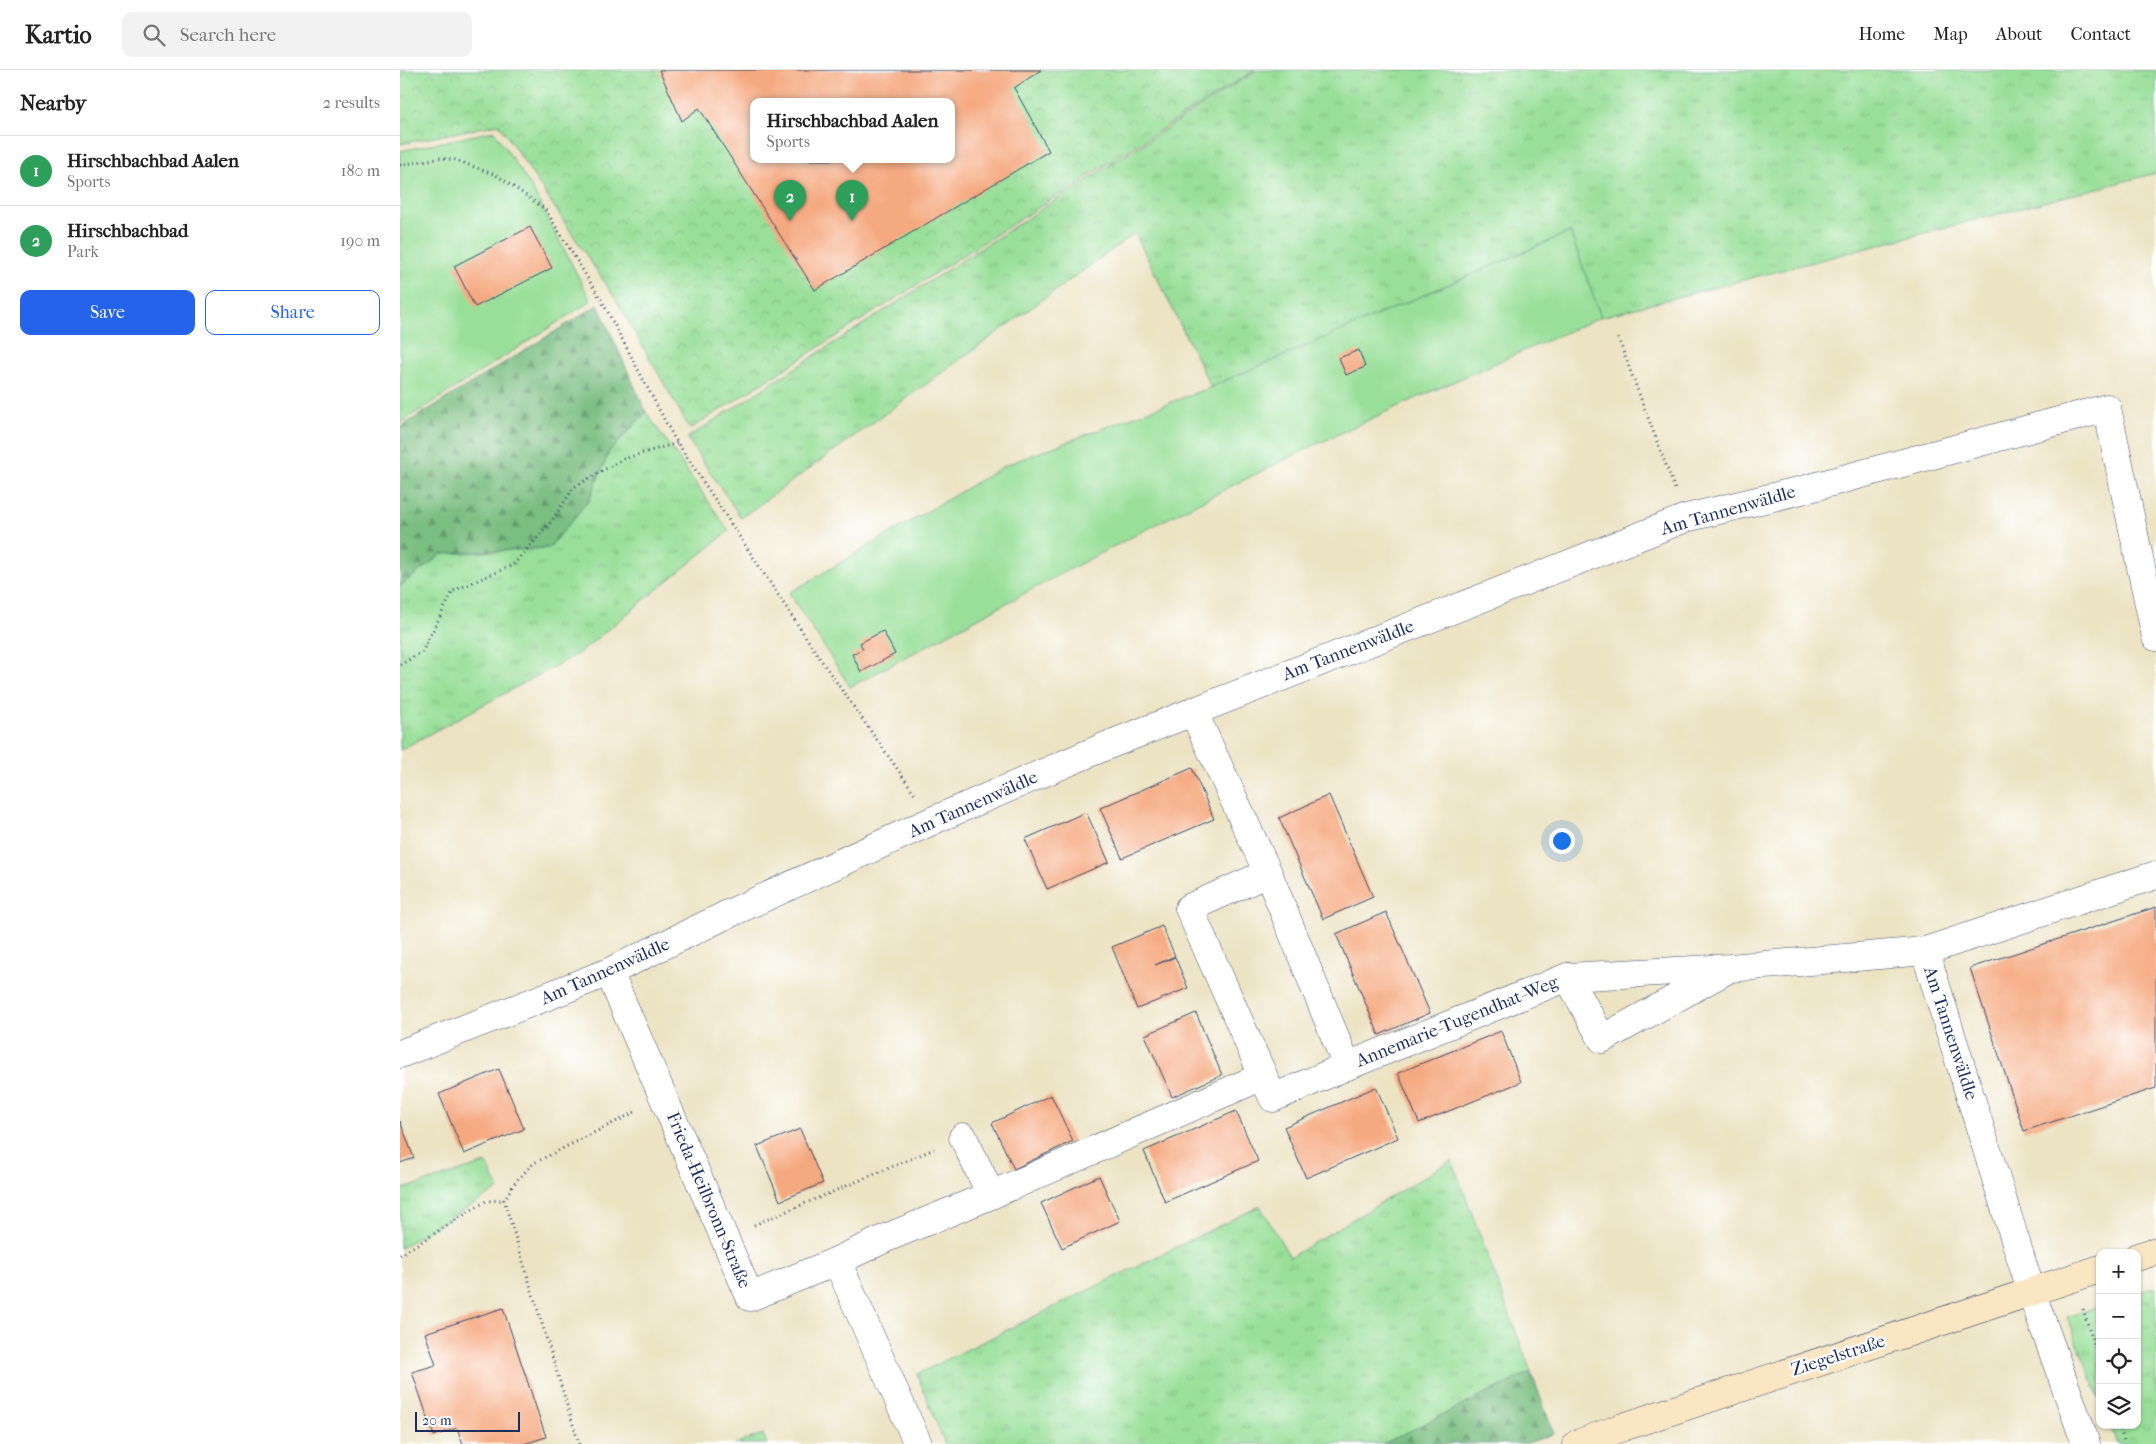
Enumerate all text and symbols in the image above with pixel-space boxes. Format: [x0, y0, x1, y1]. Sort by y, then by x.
search box [122, 12, 472, 57]
text: Kartio [25, 21, 92, 49]
icon: search [140, 21, 168, 49]
text: Search here [180, 24, 276, 46]
text: Home [1858, 24, 1905, 45]
text: Map [1933, 24, 1968, 45]
text: About [1996, 24, 2042, 45]
text: Contact [2070, 24, 2131, 45]
text: Nearby [20, 91, 86, 115]
text: 2 results [323, 93, 380, 112]
popup [750, 98, 955, 163]
text: Hirschbachbad Aalen [766, 110, 939, 132]
text: Sports [766, 132, 810, 151]
text: Hirschbachbad Aalen [67, 150, 239, 172]
text: 1 [33, 161, 39, 180]
text: 180 m [341, 161, 380, 180]
text: Sports [67, 172, 110, 191]
pin: 2 [774, 180, 806, 221]
pin: 1 [836, 180, 868, 221]
text: Hirschbachbad [67, 220, 188, 242]
text: 2 [32, 231, 40, 250]
text: 190 m [340, 231, 380, 250]
text: Park [67, 242, 99, 261]
button: Save [20, 290, 195, 335]
button: Share [205, 290, 380, 335]
street label: Am Tannenwäldle [1657, 481, 1798, 540]
street label: Am Tannenwäldle [1279, 616, 1417, 686]
street label: Am Tannenwäldle [904, 767, 1041, 843]
your location [1549, 828, 1575, 854]
street label: Am Tannenwäldle [536, 934, 673, 1010]
street label: Am Tannenwäldle [1919, 963, 1982, 1103]
street label: Annemarie-Tugendhat-Weg [1352, 971, 1562, 1072]
street label: Frieda-Heilbronn-Straße [662, 1109, 755, 1291]
map controls [2096, 1249, 2141, 1429]
button: + [2096, 1249, 2141, 1294]
button: − [2096, 1294, 2141, 1339]
street label: Ziegelstraße [1789, 1330, 1888, 1381]
button: locate [2096, 1339, 2141, 1384]
button: layers [2096, 1384, 2141, 1429]
scale bar [415, 1409, 520, 1432]
text: 20 m [422, 1412, 452, 1429]

